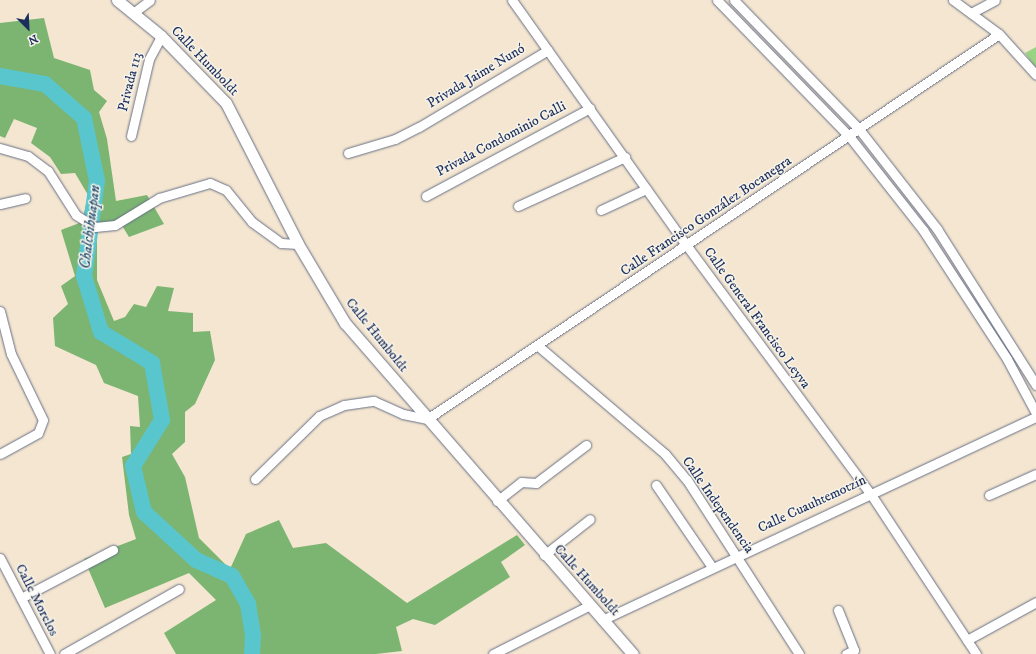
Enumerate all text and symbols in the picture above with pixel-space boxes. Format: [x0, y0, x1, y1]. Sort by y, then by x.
north arrow [8, 8, 48, 48]
street label: Calle Humboldt [168, 23, 242, 99]
text: N [26, 31, 40, 47]
street label: Privada Jaime Nunó [424, 40, 528, 112]
street label: Privada 113 [115, 51, 145, 113]
street label: Privada Condominio Calli [433, 98, 569, 180]
street label: Calle Francisco González Bocanegra [617, 152, 795, 280]
water label: Chalchihuapan [76, 184, 104, 270]
street label: Calle General Francisco Leyva [700, 244, 814, 392]
street label: Calle Humboldt [342, 295, 412, 375]
street label: Calle Independencia [678, 454, 758, 556]
street label: Calle Cuauhtemotzín [755, 472, 869, 536]
street label: Calle Humboldt [551, 541, 623, 619]
street label: Calle Morelos [12, 561, 62, 639]

